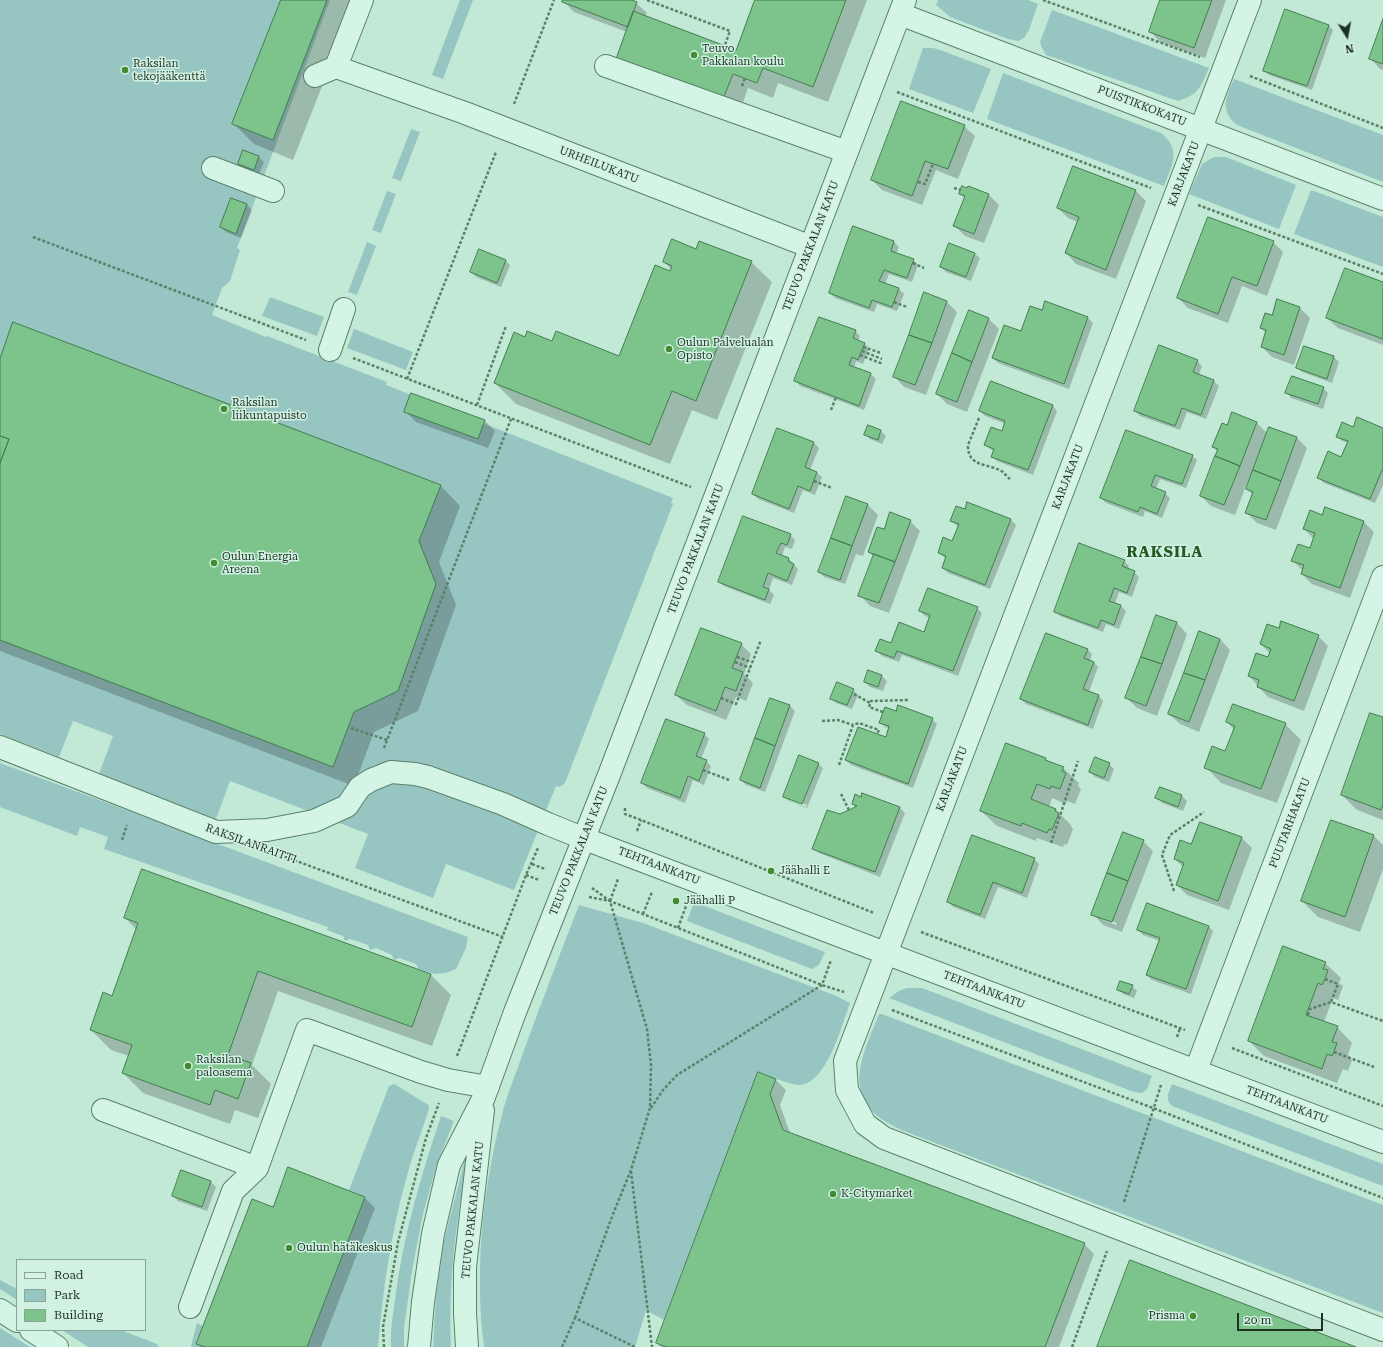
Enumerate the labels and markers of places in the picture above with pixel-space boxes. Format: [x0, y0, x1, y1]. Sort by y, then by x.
place label: Teuvo Pakkalan koulu [702, 42, 784, 68]
marker: Teuvo Pakkalan koulu [689, 50, 699, 60]
place label: Raksilan tekojääkenttä [133, 57, 205, 83]
marker: Raksilan tekojääkenttä [120, 65, 130, 75]
place label: Oulun Palvelualan Opisto [677, 336, 774, 362]
marker: Oulun Palvelualan Opisto [664, 344, 674, 354]
place label: Raksilan liikuntapuisto [232, 396, 307, 422]
marker: Raksilan liikuntapuisto [219, 404, 229, 414]
place label: Oulun Energia Areena [222, 550, 298, 576]
marker: Oulun Energia Areena [209, 558, 219, 568]
place label: Jäähalli E [779, 864, 830, 878]
marker: Jäähalli E [766, 866, 776, 876]
place label: Jäähalli P [684, 894, 735, 908]
marker: Jäähalli P [671, 896, 681, 906]
place label: Raksilan paloasema [196, 1053, 252, 1079]
marker: Raksilan paloasema [183, 1061, 193, 1071]
place label: K-Citymarket [841, 1187, 913, 1201]
marker: K-Citymarket [828, 1189, 838, 1199]
place label: Oulun hätäkeskus [297, 1241, 393, 1255]
marker: Oulun hätäkeskus [284, 1243, 294, 1253]
place label: Prisma [1149, 1309, 1185, 1323]
marker: Prisma [1188, 1311, 1198, 1321]

